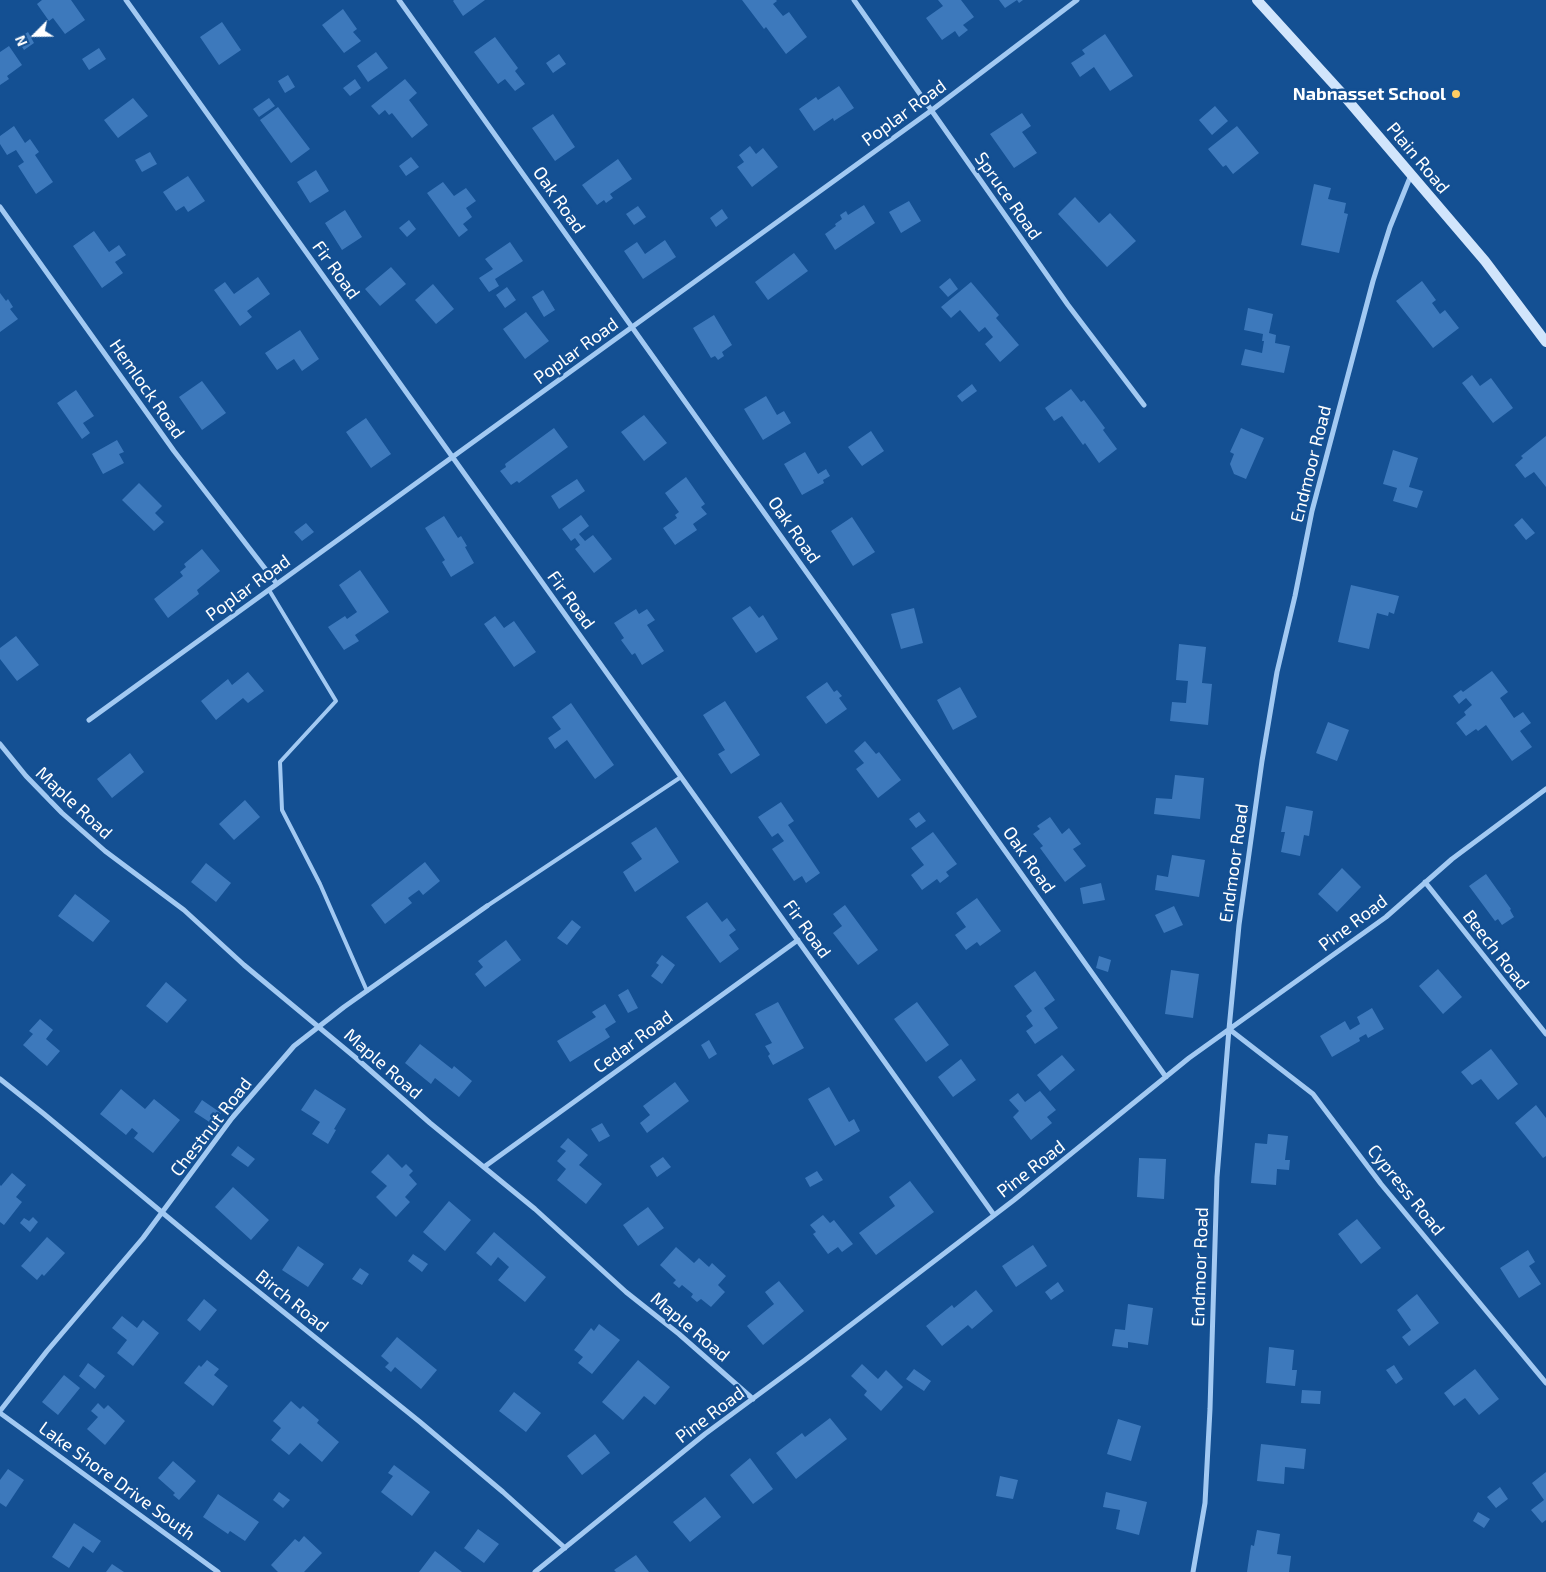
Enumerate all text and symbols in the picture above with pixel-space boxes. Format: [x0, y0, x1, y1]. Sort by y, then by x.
north arrow [10, 10, 60, 60]
text: N [11, 33, 31, 49]
street label: Poplar Road [858, 75, 950, 151]
place label: Nabnasset School [1293, 83, 1446, 105]
marker: Nabnasset School [1450, 88, 1462, 100]
street label: Plain Road [1382, 118, 1454, 198]
street label: Spruce Road [970, 148, 1046, 244]
street label: Oak Road [528, 162, 590, 238]
street label: Fir Road [308, 237, 364, 303]
street label: Poplar Road [530, 313, 622, 389]
street label: Hemlock Road [105, 335, 189, 443]
street label: Endmoor Road [1286, 403, 1336, 525]
street label: Oak Road [763, 492, 825, 568]
street label: Poplar Road [202, 550, 294, 626]
street label: Fir Road [543, 567, 599, 633]
street label: Maple Road [31, 762, 117, 844]
street label: Endmoor Road [1215, 802, 1253, 924]
street label: Oak Road [998, 822, 1060, 898]
street label: Pine Road [1314, 890, 1392, 956]
street label: Fir Road [779, 896, 835, 962]
street label: Beech Road [1458, 906, 1534, 994]
street label: Cedar Road [589, 1006, 677, 1078]
street label: Maple Road [339, 1024, 427, 1104]
street label: Chestnut Road [166, 1073, 256, 1181]
street label: Pine Road [993, 1136, 1069, 1202]
street label: Cypress Road [1363, 1140, 1449, 1240]
street label: Endmoor Road [1187, 1207, 1213, 1327]
street label: Birch Road [251, 1265, 333, 1337]
street label: Maple Road [646, 1288, 734, 1366]
street label: Pine Road [671, 1382, 749, 1448]
street label: Lake Shore Drive South [35, 1417, 199, 1545]

